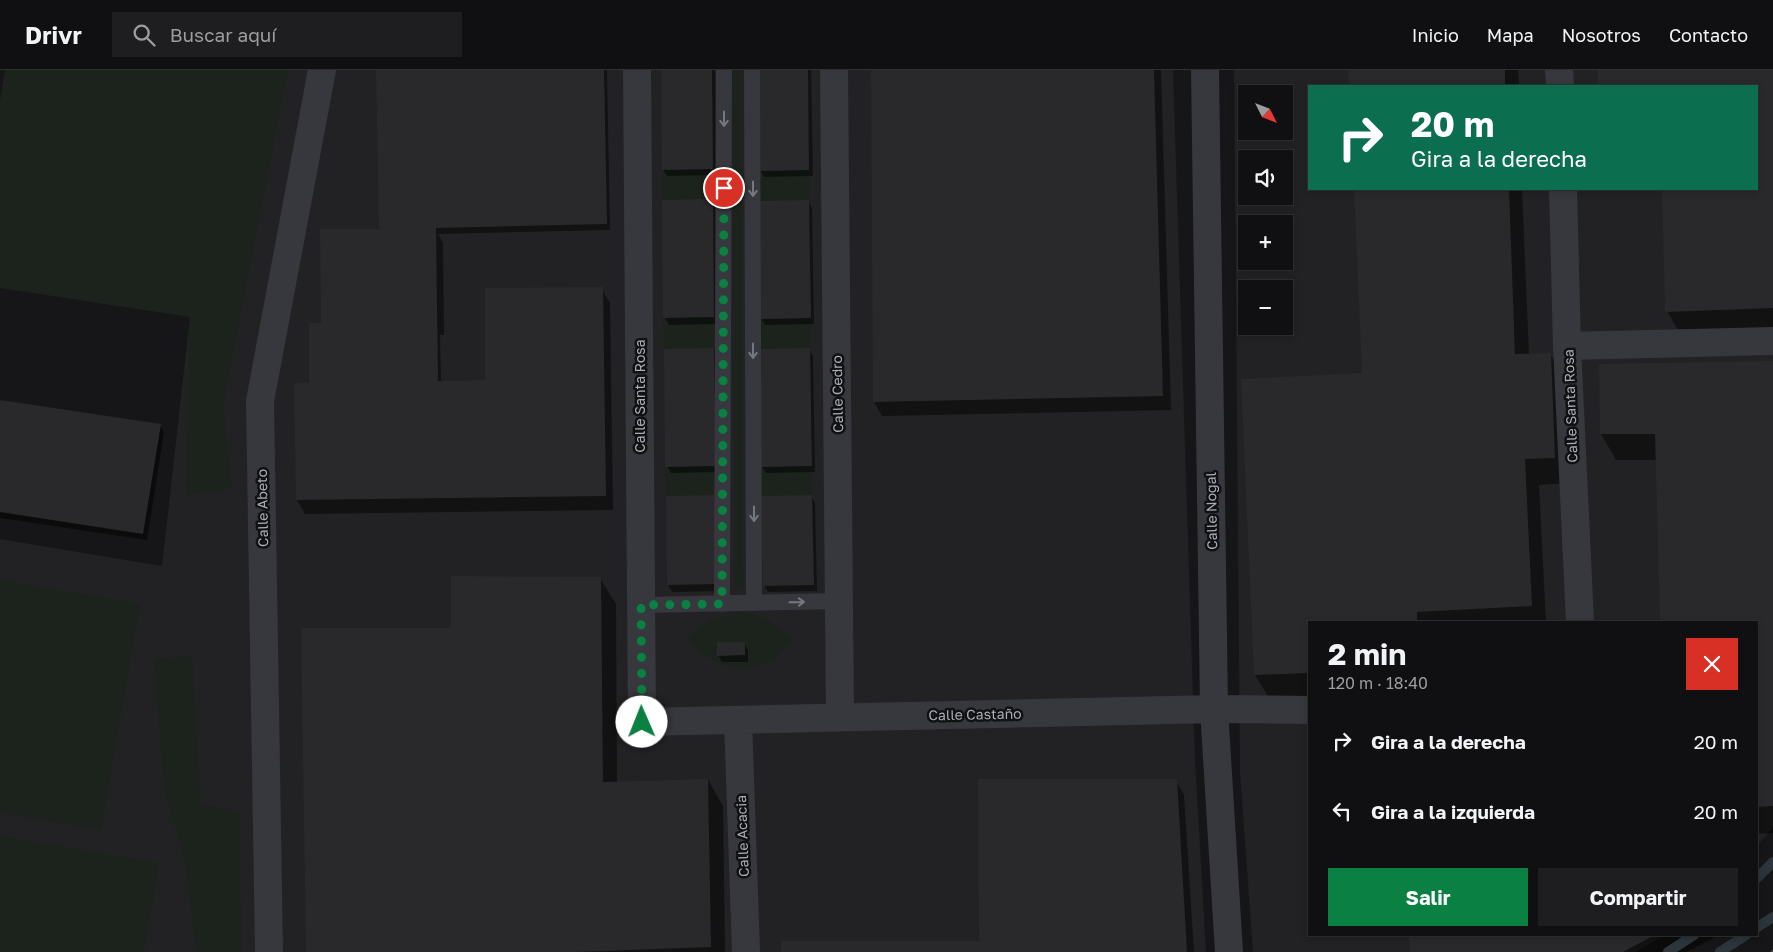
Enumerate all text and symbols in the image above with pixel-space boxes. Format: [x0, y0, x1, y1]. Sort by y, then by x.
search box [112, 12, 462, 57]
text: Drivr [25, 20, 82, 49]
icon: search [130, 21, 158, 49]
text: Buscar aquí [170, 23, 276, 46]
text: Inicio [1412, 24, 1459, 46]
text: Mapa [1487, 24, 1534, 46]
text: Nosotros [1562, 24, 1641, 46]
text: Contacto [1669, 24, 1748, 46]
north arrow [1238, 85, 1292, 140]
map controls [1238, 85, 1293, 335]
text: 20 m [1411, 103, 1494, 145]
icon: right [1328, 105, 1393, 170]
one-way arrow [719, 110, 729, 126]
text: Gira a la derecha [1411, 145, 1587, 172]
button: sound [1238, 150, 1293, 205]
pin [703, 167, 745, 209]
icon: arrive [710, 174, 738, 202]
one-way arrow [748, 180, 758, 196]
button: + [1238, 215, 1293, 270]
button: − [1238, 280, 1293, 335]
street label: Calle Santa Rosa [631, 339, 648, 453]
one-way arrow [748, 342, 758, 359]
street label: Calle Santa Rosa [1560, 349, 1580, 463]
street label: Calle Cedro [828, 355, 846, 433]
street label: Calle Abeto [253, 469, 271, 547]
street label: Calle Nogal [1202, 472, 1220, 550]
one-way arrow [749, 505, 759, 521]
one-way arrow [788, 597, 804, 607]
text: 2 min [1328, 636, 1406, 672]
button: close [1686, 638, 1738, 690]
text: 120 m · 18:40 [1328, 673, 1428, 693]
position arrow [615, 695, 667, 747]
street label: Calle Castaño [928, 705, 1022, 723]
icon: right [1328, 727, 1356, 755]
text: Gira a la derecha [1371, 730, 1526, 753]
text: 20 m [1694, 730, 1738, 753]
street label: Calle Acacia [732, 795, 752, 877]
icon: left [1328, 797, 1356, 825]
text: Gira a la izquierda [1371, 800, 1535, 823]
text: 20 m [1694, 800, 1738, 823]
button: Salir [1328, 868, 1528, 926]
button: Compartir [1538, 868, 1738, 926]

